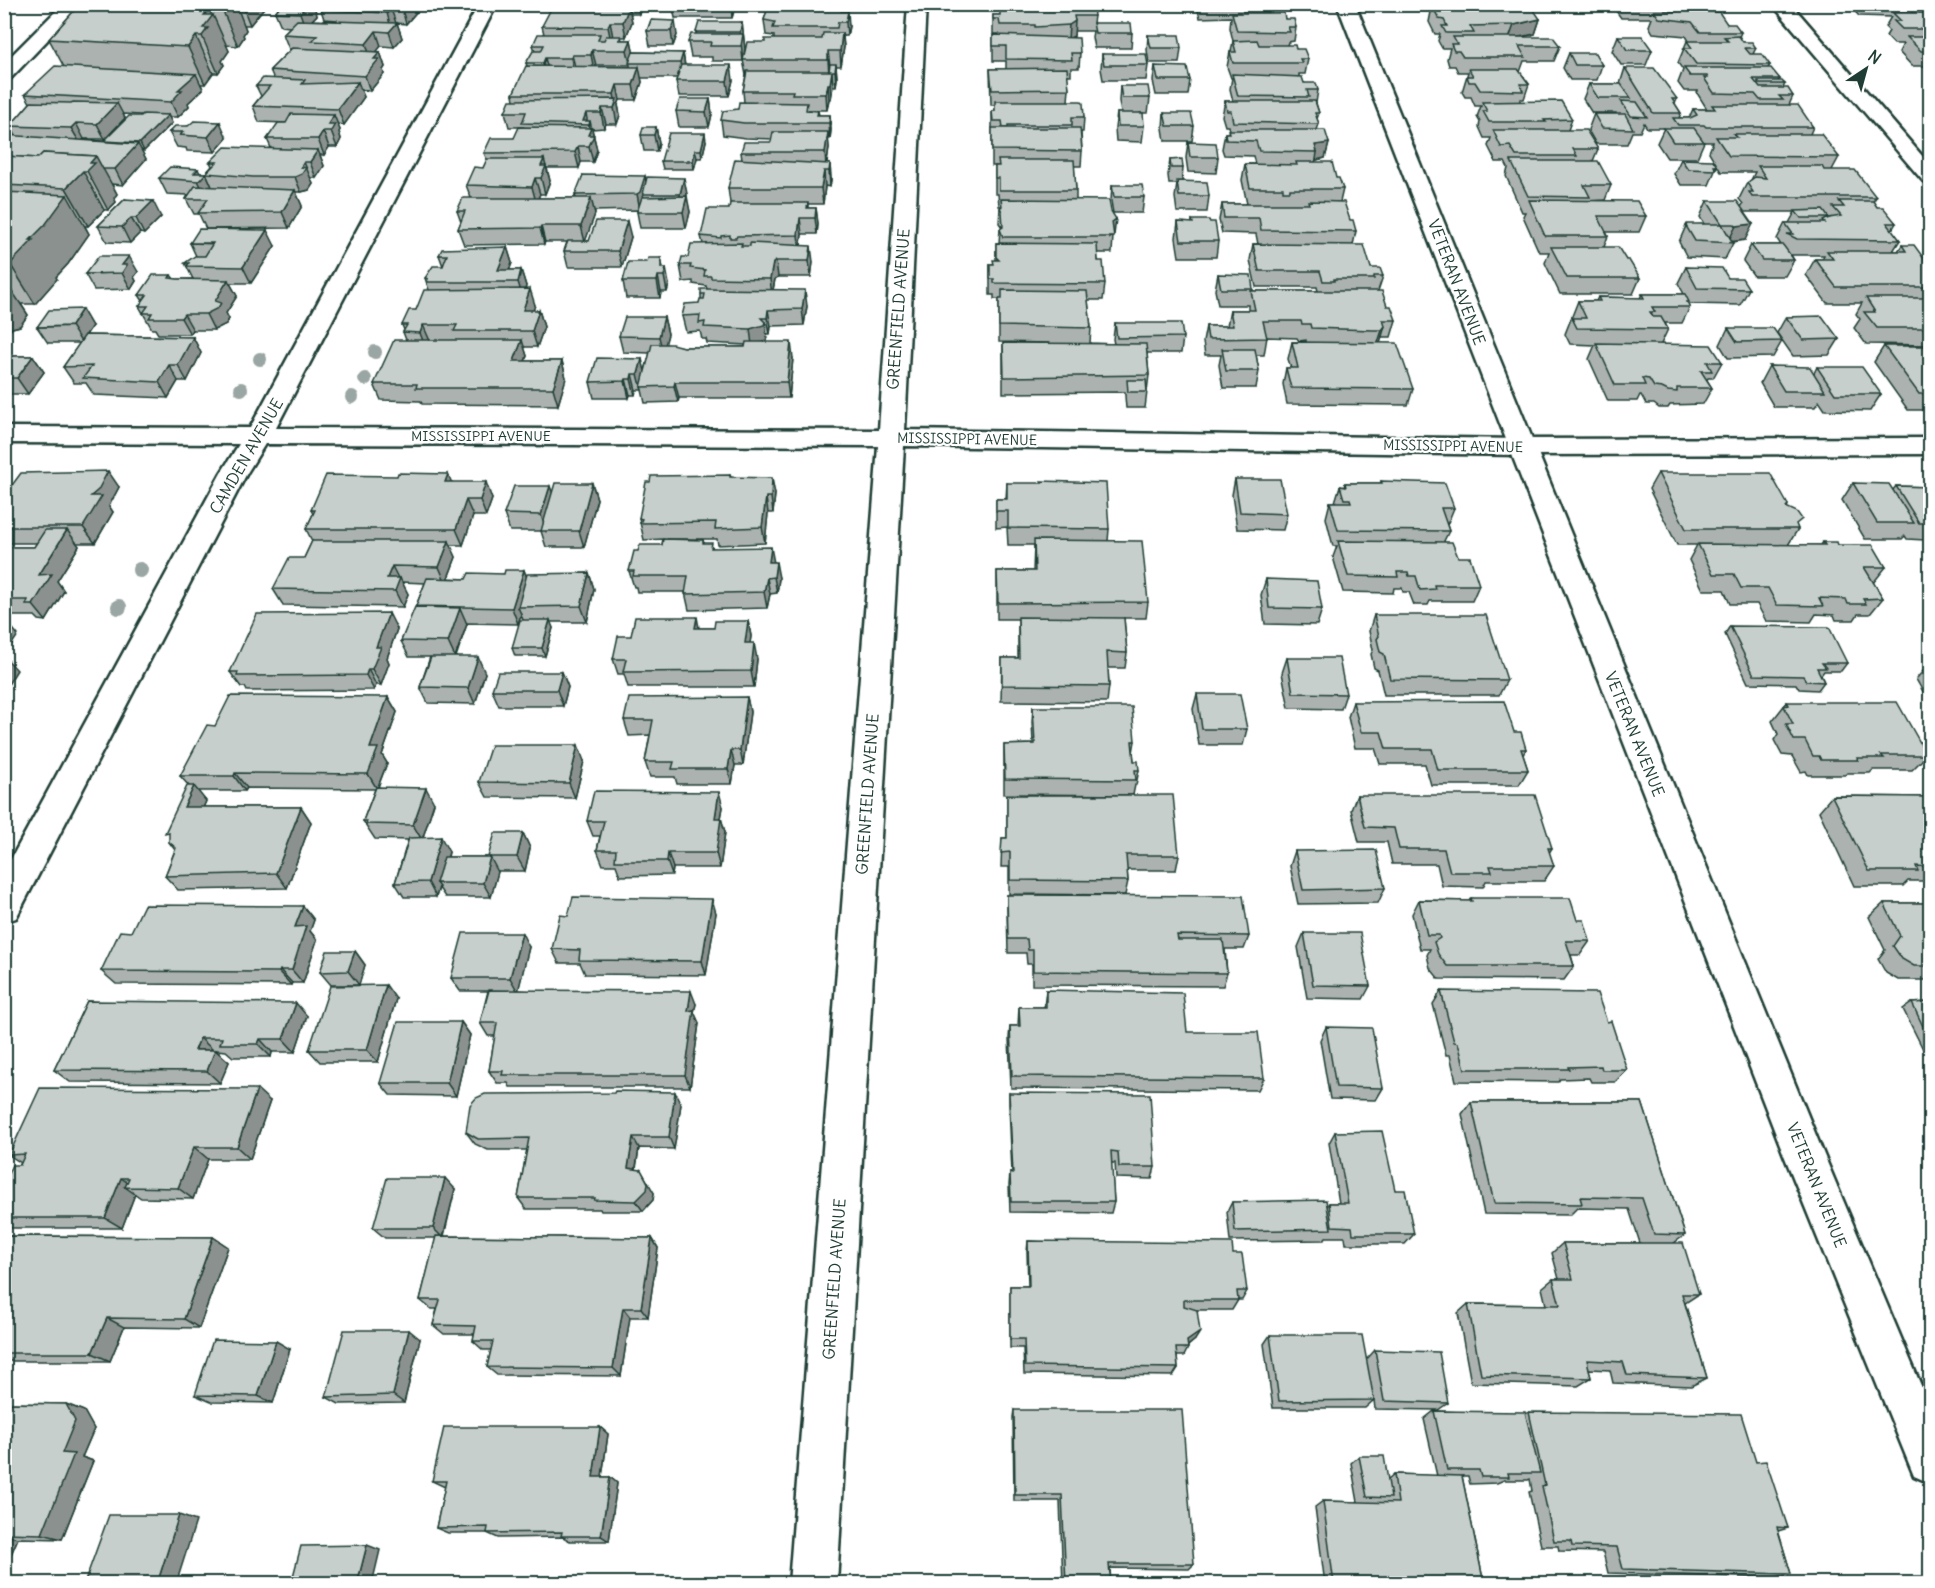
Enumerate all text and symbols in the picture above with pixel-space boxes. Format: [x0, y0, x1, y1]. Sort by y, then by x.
north arrow [1836, 39, 1896, 99]
text: N [1864, 46, 1885, 68]
street label: VETERAN AVENUE [1424, 216, 1490, 348]
street label: GREENFIELD AVENUE [882, 228, 914, 390]
street label: CAMDEN AVENUE [205, 395, 287, 517]
street label: MISSISSIPPI AVENUE [411, 427, 551, 445]
street label: MISSISSIPPI AVENUE [897, 429, 1037, 449]
street label: MISSISSIPPI AVENUE [1383, 436, 1523, 456]
street label: VETERAN AVENUE [1601, 669, 1669, 799]
street label: GREENFIELD AVENUE [851, 713, 883, 875]
street label: VETERAN AVENUE [1783, 1120, 1851, 1250]
street label: GREENFIELD AVENUE [818, 1198, 850, 1360]

